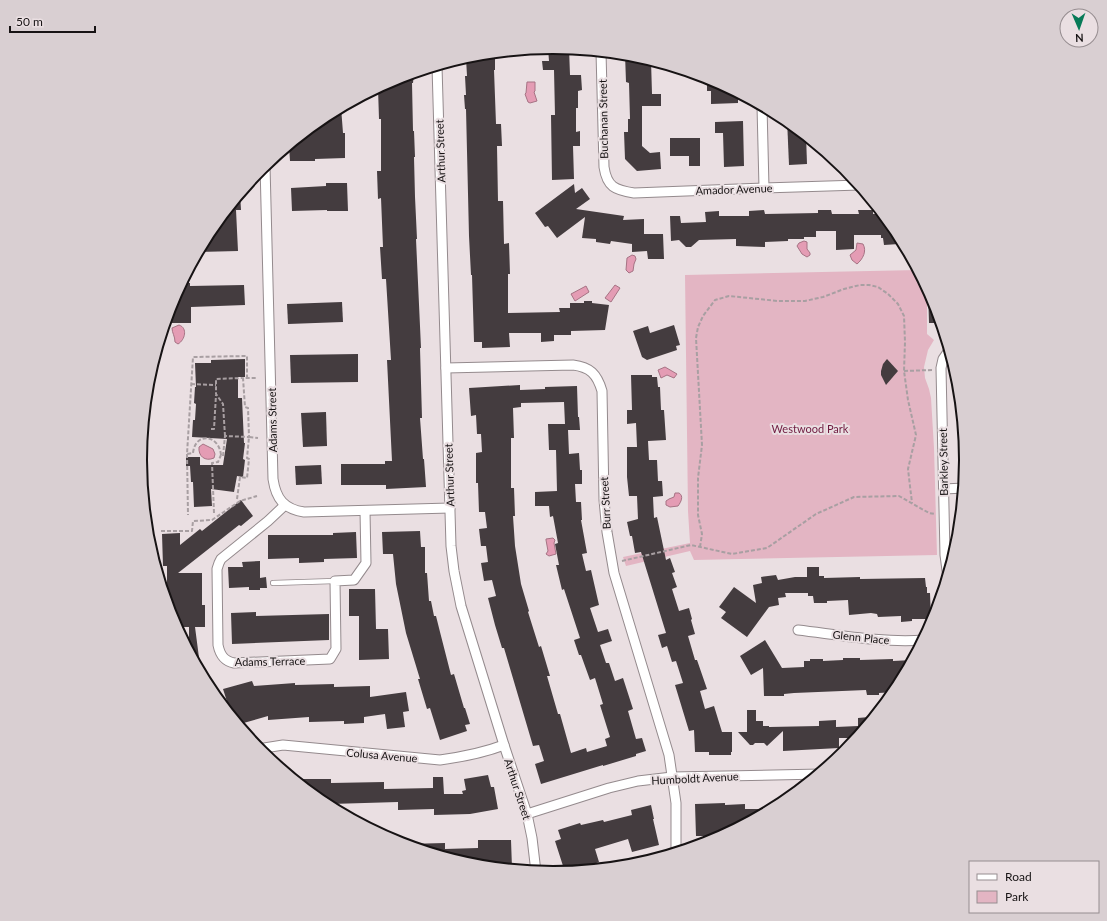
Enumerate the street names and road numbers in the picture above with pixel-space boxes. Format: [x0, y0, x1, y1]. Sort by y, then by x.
street label: Buchanan Street [596, 79, 610, 159]
street label: Arthur Street [432, 119, 448, 183]
street label: Amador Avenue [695, 181, 773, 197]
street label: Adams Street [265, 388, 279, 452]
street label: Barkley Street [936, 428, 950, 496]
street label: Arthur Street [441, 443, 457, 507]
street label: Burr Street [597, 476, 613, 530]
street label: Glenn Place [832, 628, 890, 646]
street label: Adams Terrace [235, 654, 306, 668]
street label: Colusa Avenue [346, 745, 418, 765]
street label: Arthur Street [502, 757, 534, 821]
street label: Humboldt Avenue [651, 769, 739, 787]

